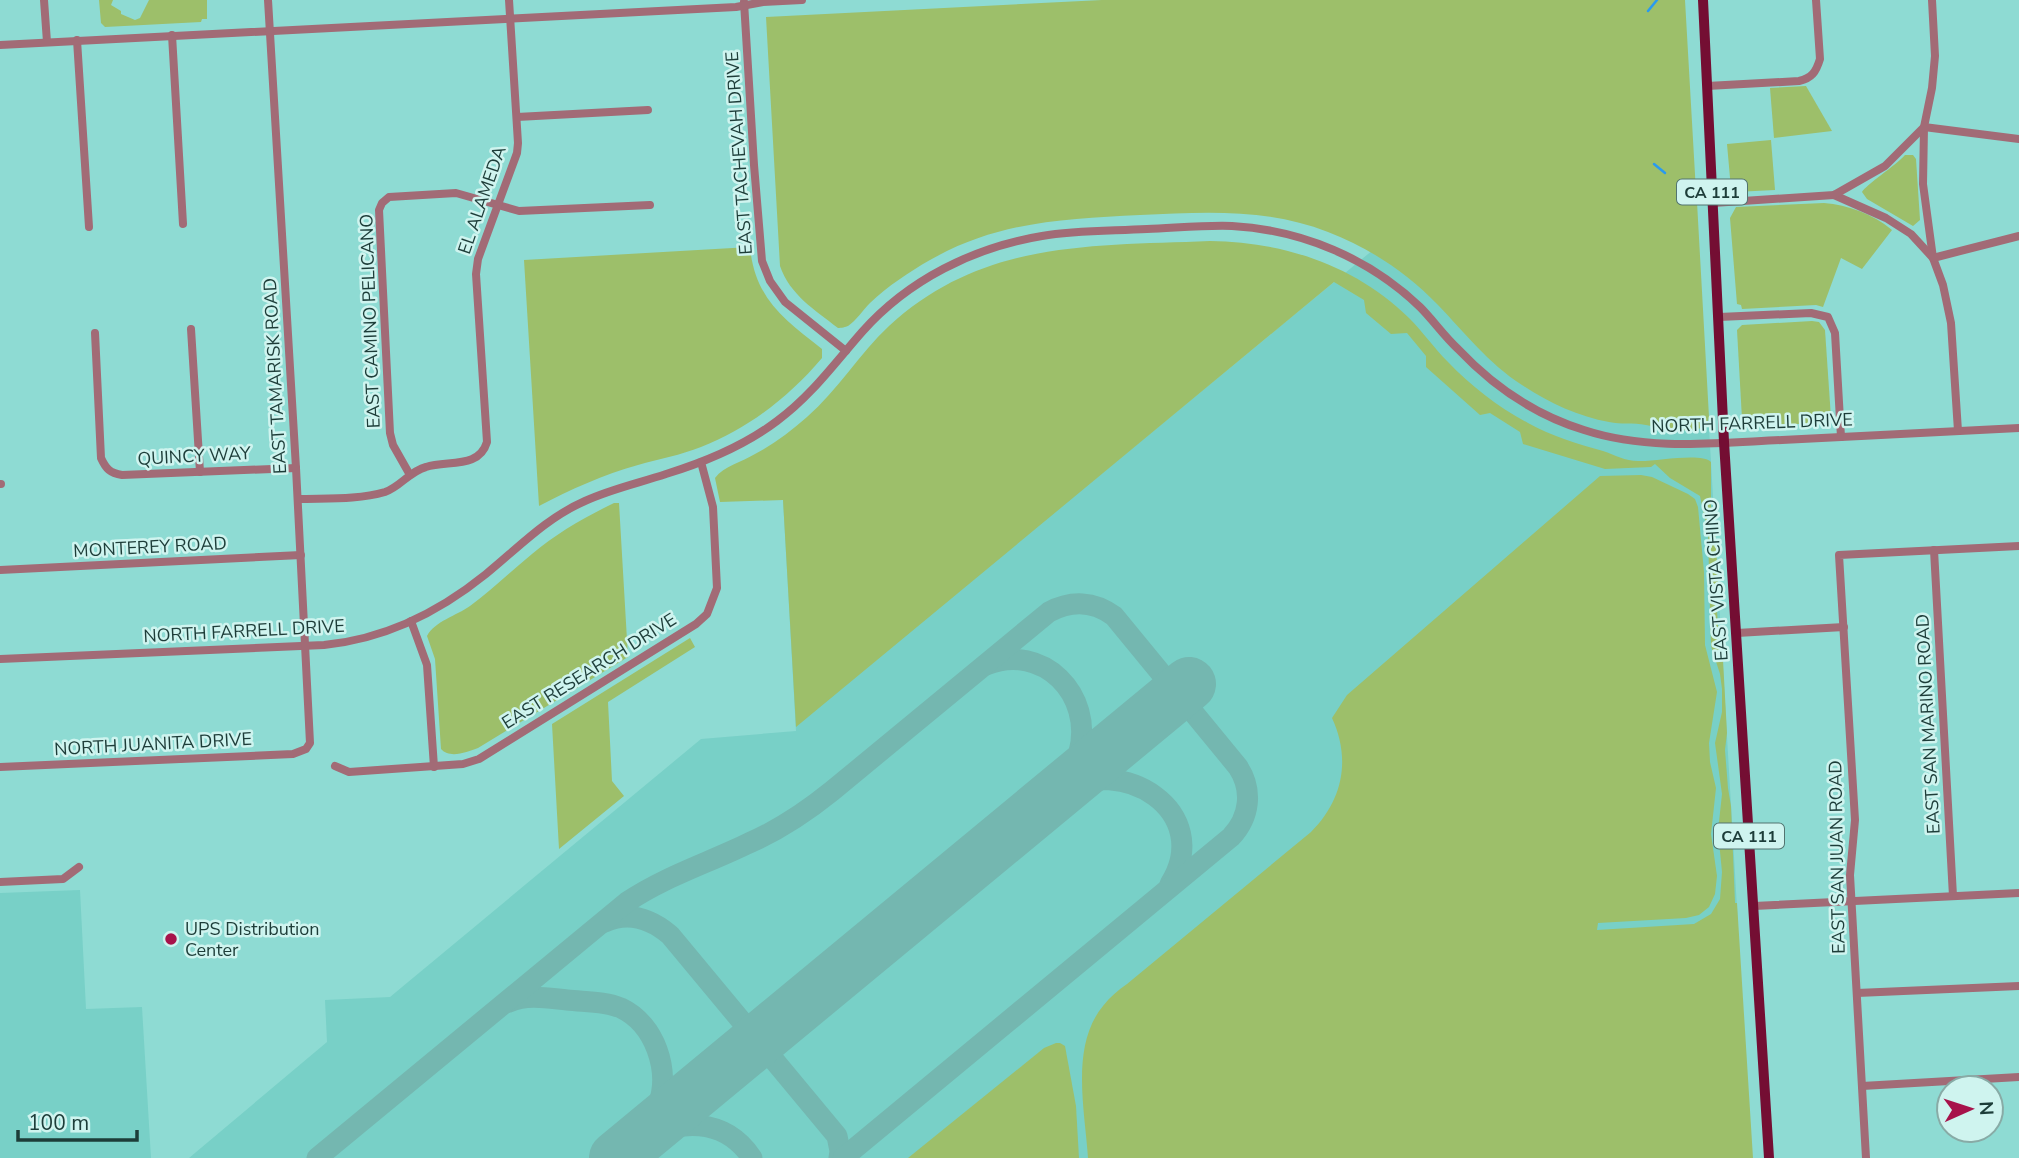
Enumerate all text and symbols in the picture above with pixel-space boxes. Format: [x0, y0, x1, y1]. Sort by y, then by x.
street label: EAST TACHEVAH DRIVE [720, 50, 758, 256]
street label: EL ALAMEDA [452, 143, 512, 257]
road number: CA 111 [1677, 180, 1747, 204]
street label: EAST CAMINO PELICANO [354, 213, 386, 429]
street label: EAST TAMARISK ROAD [258, 277, 292, 475]
street label: NORTH FARRELL DRIVE [1651, 407, 1853, 439]
street label: QUINCY WAY [137, 441, 252, 471]
street label: EAST VISTA CHINO [1698, 498, 1734, 662]
street label: MONTEREY ROAD [73, 531, 227, 563]
street label: EAST RESEARCH DRIVE [497, 607, 681, 735]
street label: EAST SAN MARINO ROAD [1910, 613, 1946, 835]
street label: NORTH FARRELL DRIVE [143, 614, 345, 648]
street label: NORTH JUANITA DRIVE [54, 727, 252, 761]
street label: EAST SAN JUAN ROAD [1823, 760, 1851, 954]
road number: CA 111 [1714, 824, 1784, 848]
place label: UPS Distribution Center [185, 917, 320, 962]
marker: UPS Distribution Center [163, 931, 179, 947]
north arrow [1935, 1074, 2005, 1144]
scale bar [18, 1098, 136, 1142]
text: N [1973, 1100, 1999, 1116]
text: 100 m [28, 1109, 89, 1137]

